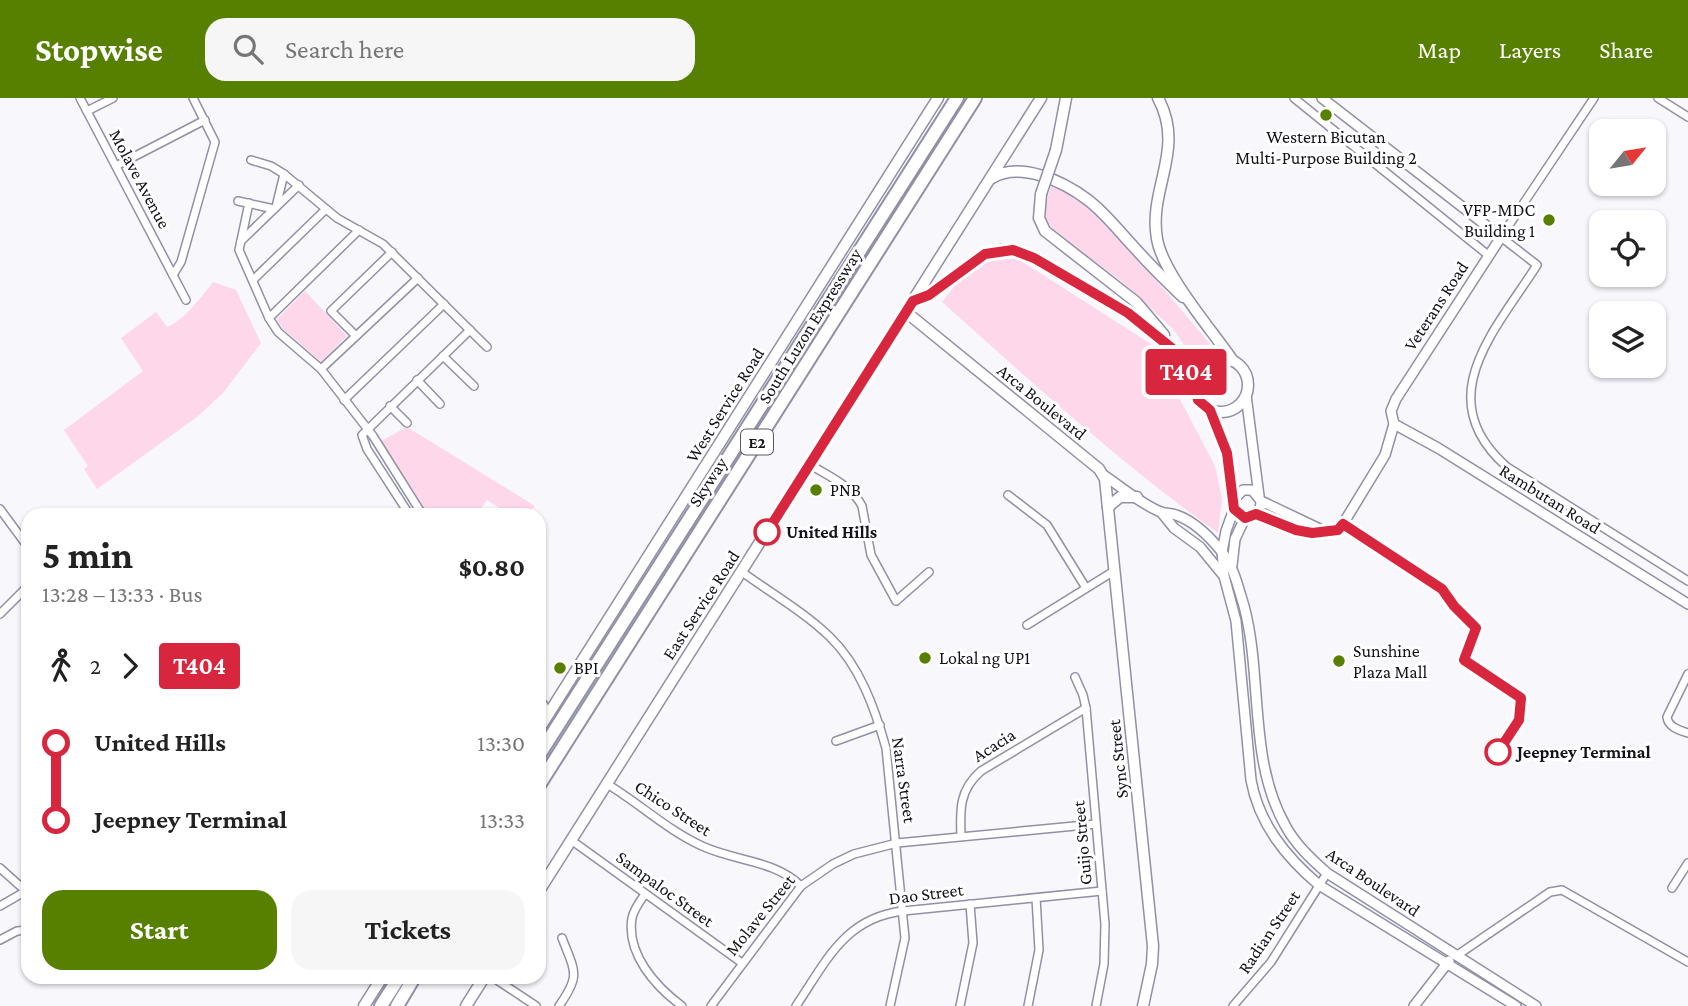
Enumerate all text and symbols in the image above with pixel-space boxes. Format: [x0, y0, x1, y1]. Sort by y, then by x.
search box [205, 18, 695, 81]
icon: search [229, 30, 267, 68]
text: Stopwise [35, 31, 163, 68]
text: Search here [285, 35, 404, 64]
text: Map [1417, 36, 1461, 63]
text: Layers [1499, 36, 1561, 63]
text: Share [1599, 36, 1653, 63]
marker: Western Bicutan Multi-Purpose Building 2 [1318, 107, 1334, 123]
north arrow [1589, 119, 1666, 196]
map controls [1589, 119, 1666, 378]
street label: Molave Avenue [106, 126, 175, 232]
place label: Western Bicutan Multi-Purpose Building 2 [1235, 127, 1417, 168]
place label: VFP-MDC Building 1 [1463, 200, 1535, 241]
button: locate [1589, 210, 1666, 287]
marker: VFP-MDC Building 1 [1541, 212, 1557, 228]
street label: South Luzon Expressway [754, 244, 866, 407]
street label: Veterans Road [1400, 257, 1472, 354]
button: layers [1589, 301, 1666, 378]
street label: West Service Road [682, 344, 768, 466]
line badge: T404 [1137, 349, 1235, 395]
text: T404 [1160, 358, 1212, 385]
street label: Arca Boulevard [994, 360, 1091, 444]
road number: E2 [741, 430, 773, 454]
street label: Skyway [685, 453, 732, 510]
street label: Rambutan Road [1496, 460, 1605, 538]
place label: PNB [830, 480, 861, 500]
marker: PNB [808, 482, 824, 498]
marker: United Hills [754, 519, 780, 545]
place label: United Hills [786, 522, 877, 542]
text: 5 min [42, 534, 133, 576]
street label: East Service Road [658, 547, 744, 663]
text: $0.80 [459, 553, 525, 582]
text: 13:28 – 13:33 · Bus [42, 581, 202, 607]
place label: Sunshine Plaza Mall [1353, 641, 1427, 682]
icon: walk [42, 647, 80, 685]
icon: forward [111, 647, 149, 685]
place label: Lokal ng UP1 [939, 648, 1030, 668]
marker: Lokal ng UP1 [917, 650, 933, 666]
text: T404 [173, 652, 226, 679]
text: 2 [90, 653, 101, 679]
marker: Sunshine Plaza Mall [1331, 653, 1347, 669]
place label: BPI [574, 658, 598, 678]
marker: BPI [552, 660, 568, 676]
street label: Sync Street [1104, 718, 1132, 799]
street label: Acacia [969, 724, 1019, 766]
text: United Hills [94, 728, 226, 757]
text: 13:30 [477, 730, 525, 756]
street label: Narra Street [888, 736, 920, 825]
marker: Jeepney Terminal [1485, 739, 1511, 765]
place label: Jeepney Terminal [1515, 742, 1651, 762]
street label: Chico Street [631, 776, 716, 841]
street label: Guijo Street [1068, 799, 1097, 886]
text: Jeepney Terminal [94, 805, 287, 834]
text: 13:33 [479, 807, 525, 833]
street label: Arca Boulevard [1322, 843, 1424, 921]
street label: Sampaloc Street [612, 847, 719, 932]
street label: Molave Street [721, 870, 799, 960]
street label: Dao Street [888, 879, 965, 908]
street label: Radian Street [1234, 886, 1305, 977]
button: Start [42, 890, 277, 970]
button: Tickets [291, 890, 525, 970]

